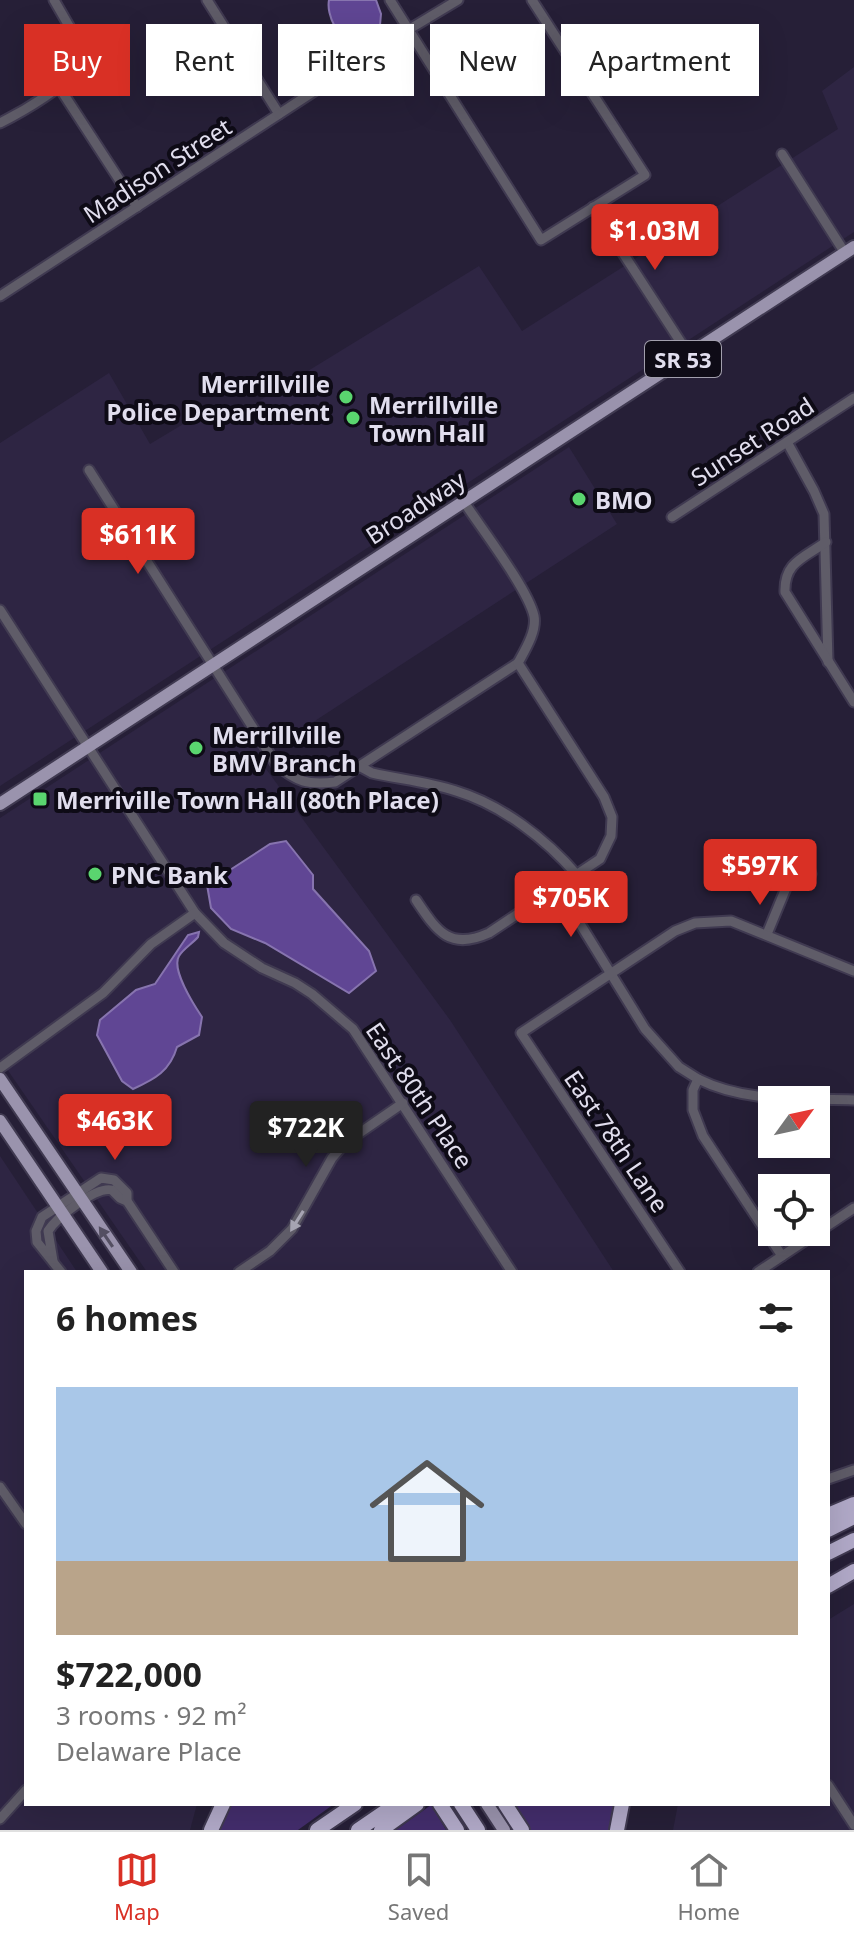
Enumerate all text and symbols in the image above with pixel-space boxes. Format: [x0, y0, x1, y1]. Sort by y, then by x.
chip: Buy [24, 24, 130, 96]
chip: Rent [146, 24, 262, 96]
chip: Filters [278, 24, 414, 96]
chip: New [430, 24, 545, 96]
chip: Apartment [561, 24, 759, 96]
street label: Madison Street [77, 110, 238, 230]
pin: $1.03M [590, 204, 720, 272]
text: $1.03M [609, 212, 701, 248]
road number: SR 53 [645, 341, 721, 377]
place label: Merrillville Police Department [106, 367, 330, 428]
marker: Merrillville Police Department [337, 388, 355, 406]
place label: Merrillville Town Hall [369, 388, 498, 449]
street label: Sunset Road [684, 389, 820, 493]
marker: Merrillville Town Hall [344, 409, 362, 427]
street label: Broadway [359, 462, 472, 551]
place label: BMO [595, 483, 653, 516]
marker: BMO [570, 490, 588, 508]
pin: $611K [82, 508, 194, 576]
text: $611K [100, 516, 176, 552]
place label: Merrillville BMV Branch [212, 718, 357, 779]
marker: Merrillville BMV Branch [187, 739, 205, 757]
place label: Merriville Town Hall (80th Place) [56, 783, 439, 816]
marker: Merriville Town Hall (80th Place) [31, 790, 49, 808]
pin: $597K [704, 839, 816, 907]
text: $597K [722, 847, 798, 883]
place label: PNC Bank [111, 858, 228, 891]
marker: PNC Bank [86, 865, 104, 883]
pin: $705K [515, 871, 627, 939]
text: $705K [533, 879, 609, 915]
street label: East 80th Place [359, 1015, 481, 1175]
street label: East 78th Lane [557, 1063, 677, 1219]
north arrow [758, 1086, 830, 1158]
map controls [758, 1086, 830, 1246]
pin: $463K [59, 1094, 171, 1162]
pin: $722K [250, 1101, 362, 1169]
text: $463K [77, 1102, 153, 1138]
text: $722K [268, 1109, 344, 1145]
button: locate [758, 1174, 830, 1246]
one-way arrow [289, 1210, 304, 1231]
one-way arrow [99, 1226, 114, 1247]
text: 6 homes [56, 1295, 198, 1341]
icon: filters [754, 1296, 798, 1340]
icon: home [355, 1439, 499, 1583]
text: $722,000 [56, 1651, 202, 1697]
text: 3 rooms · 92 m² [56, 1697, 246, 1733]
text: Delaware Place [56, 1733, 242, 1769]
tab: Map [114, 1848, 160, 1926]
tab: Saved [388, 1848, 449, 1926]
tab: Home [677, 1848, 740, 1926]

